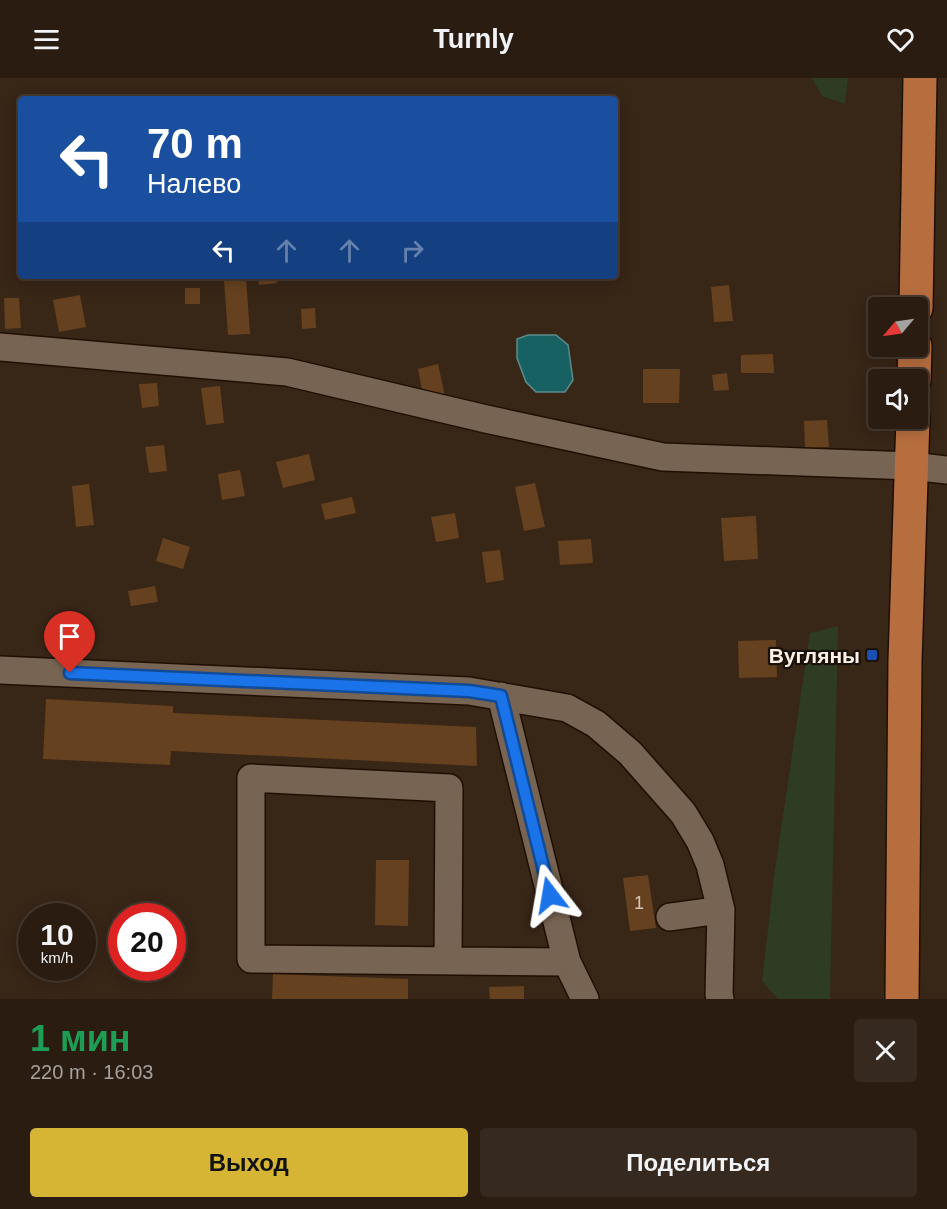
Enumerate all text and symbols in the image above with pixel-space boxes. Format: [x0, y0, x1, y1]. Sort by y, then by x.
icon: menu [30, 23, 63, 56]
icon: heart [884, 23, 917, 56]
text: Turnly [433, 24, 514, 54]
icon: left [48, 120, 126, 198]
text: 70 m [147, 120, 243, 167]
text: Налево [147, 169, 241, 199]
icon: left [207, 234, 240, 267]
icon: ahead [270, 234, 303, 267]
icon: ahead [333, 234, 366, 267]
icon: right [396, 234, 429, 267]
north arrow [868, 297, 928, 357]
map controls [868, 297, 928, 429]
button: sound [868, 369, 928, 429]
pin [44, 611, 95, 673]
icon: arrive [53, 620, 86, 653]
place label: Вугляны [769, 644, 860, 667]
marker: Вугляны [865, 648, 879, 662]
position arrow [518, 863, 582, 927]
house number: 1 [634, 893, 644, 913]
speed limit sign: 20 [108, 903, 186, 981]
text: 10 [40, 918, 74, 951]
text: km/h [41, 949, 73, 966]
text: 1 мин [30, 1018, 131, 1059]
button: close [854, 1019, 917, 1082]
text: 220 m · 16:03 [30, 1061, 153, 1083]
button: Выход [30, 1128, 468, 1197]
button: Поделиться [480, 1128, 917, 1197]

